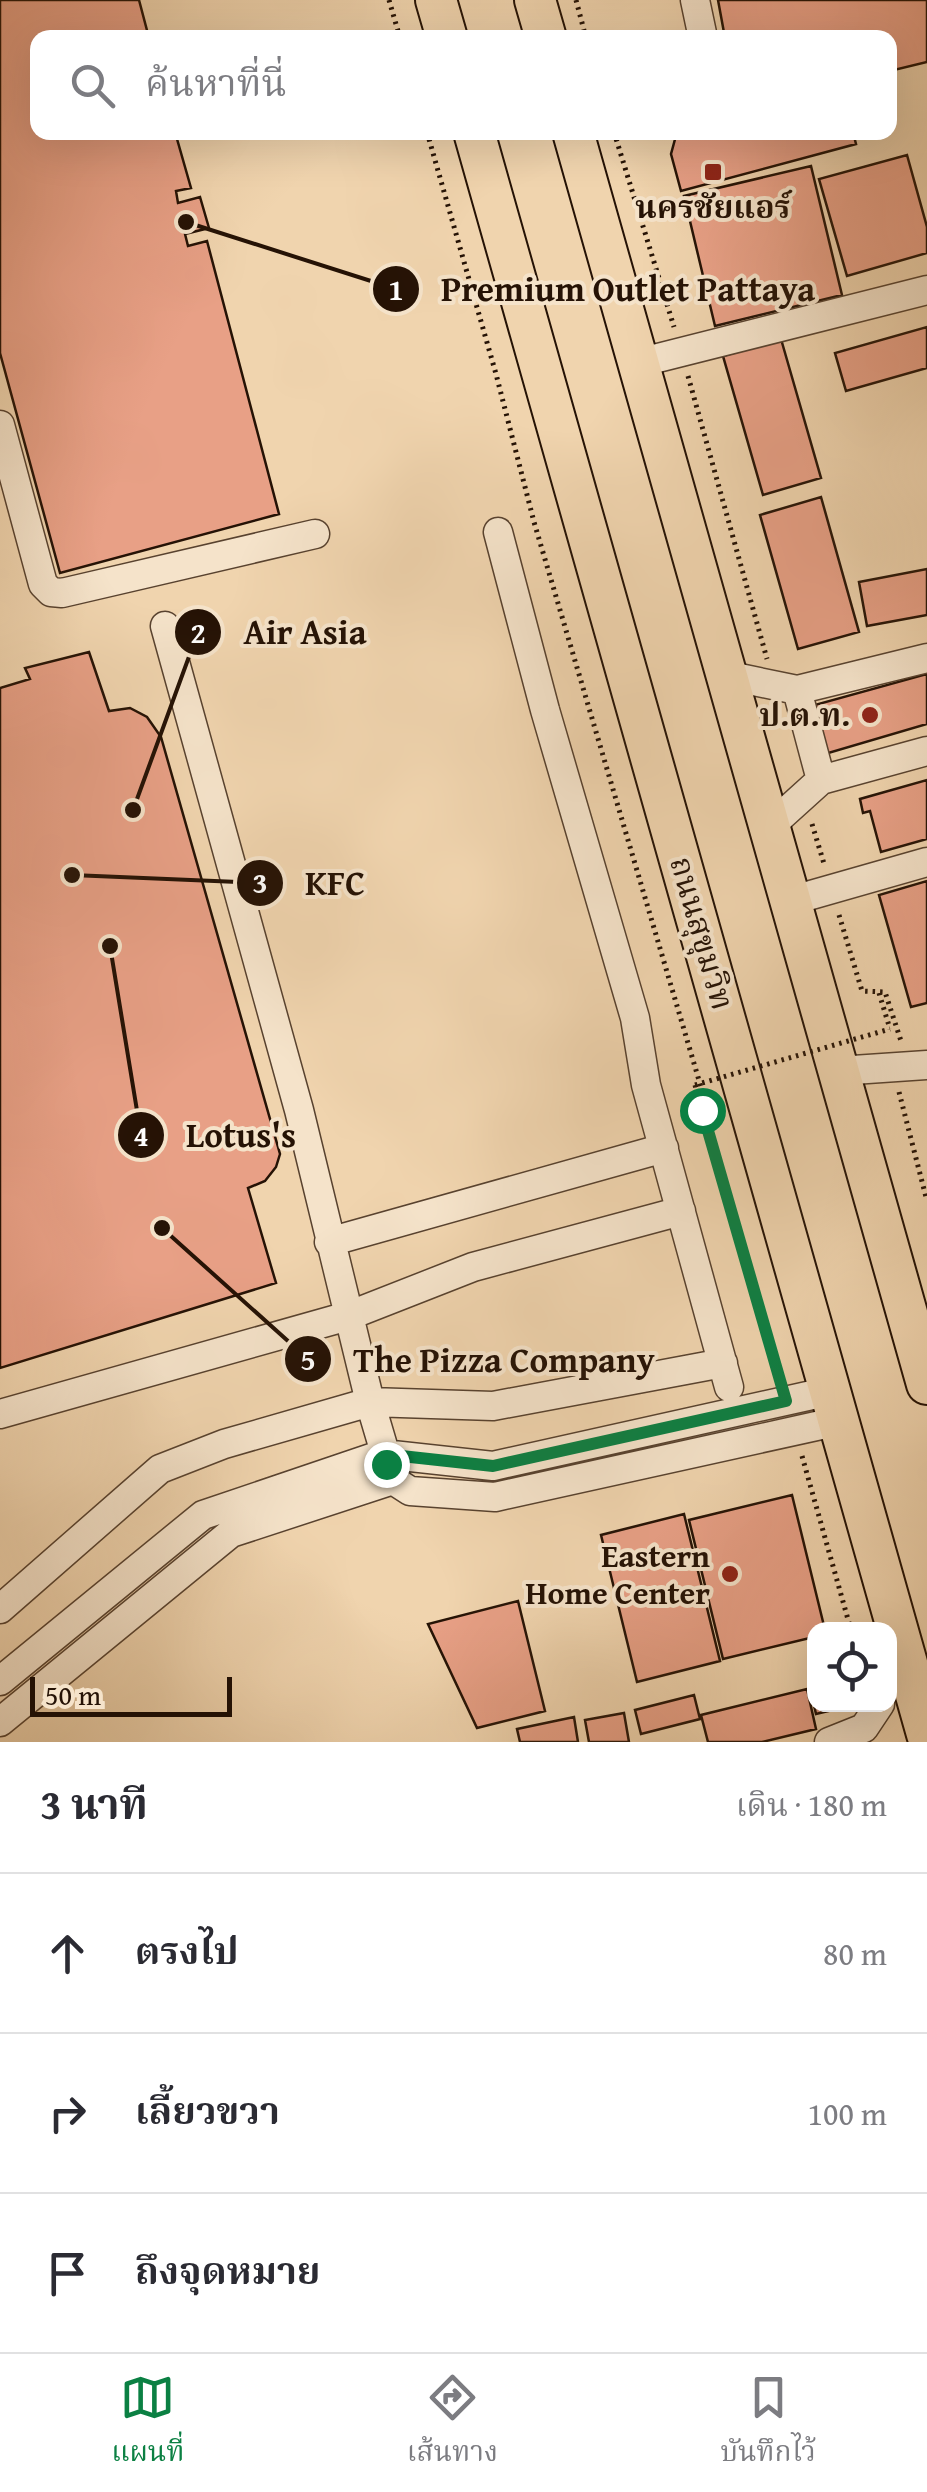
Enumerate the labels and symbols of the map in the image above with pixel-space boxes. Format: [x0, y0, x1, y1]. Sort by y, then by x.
marker: นครชัยแอร์ [702, 161, 724, 183]
place label: นครชัยแอร์ [635, 183, 793, 230]
callout: Premium Outlet Pattaya [371, 257, 835, 322]
text: Premium Outlet Pattaya [441, 263, 815, 314]
text: 1 [388, 267, 404, 311]
callout: Air Asia [173, 600, 387, 665]
text: Air Asia [243, 606, 367, 657]
text: 2 [190, 610, 206, 654]
place label: ป.ต.ท. [759, 691, 850, 738]
marker: ป.ต.ท. [859, 704, 881, 726]
callout: KFC [235, 850, 385, 915]
street label: ถนนสุขุมวิท [658, 851, 747, 1015]
text: KFC [305, 857, 365, 908]
text: 3 [252, 860, 268, 904]
route start [680, 1088, 726, 1134]
callout: Lotus's [116, 1103, 316, 1168]
text: Lotus's [186, 1109, 296, 1160]
text: 4 [133, 1113, 149, 1157]
callout: The Pizza Company [283, 1327, 674, 1392]
text: The Pizza Company [353, 1334, 655, 1385]
text: 5 [300, 1337, 316, 1381]
route end [364, 1442, 410, 1488]
place label: Eastern Home Center [525, 1532, 710, 1616]
marker: Eastern Home Center [719, 1563, 741, 1585]
scale bar [30, 1672, 232, 1716]

